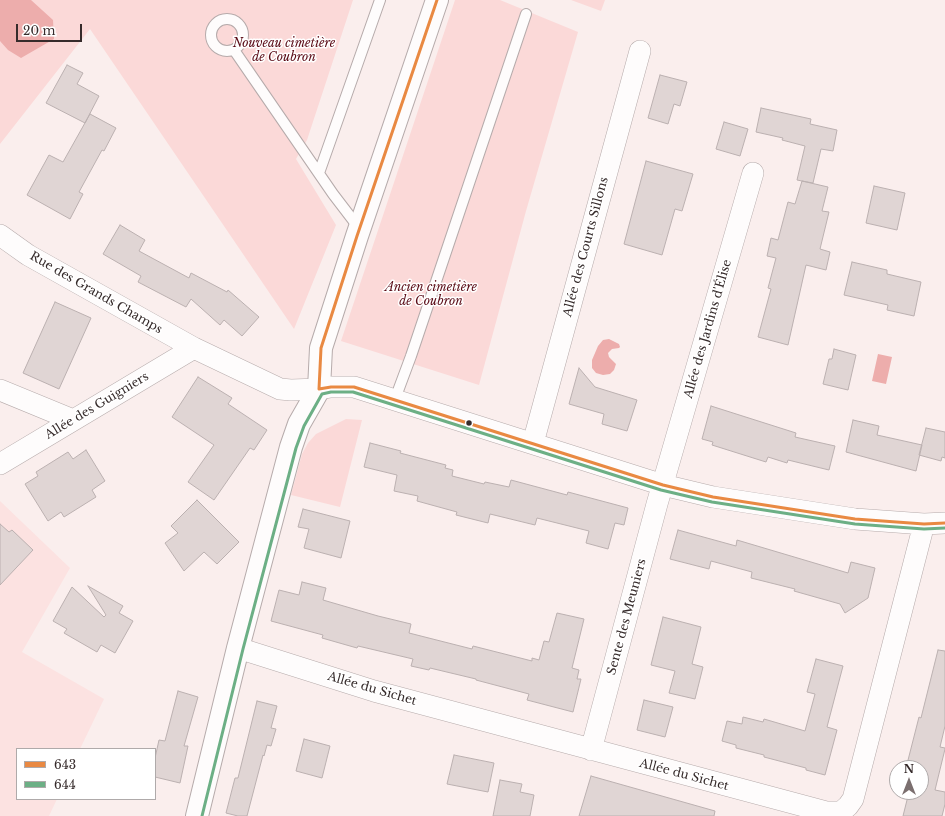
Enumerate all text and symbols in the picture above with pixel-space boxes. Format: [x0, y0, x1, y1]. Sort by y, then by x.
scale bar [18, 16, 84, 42]
text: 20 m [23, 23, 55, 38]
park label: Nouveau cimetière de Coubron [233, 37, 335, 65]
street label: Allée des Courts Sillons [560, 176, 612, 318]
street label: Rue des Grands Champs [27, 249, 165, 337]
street label: Allée des Jardins d'Élise [681, 258, 735, 400]
park label: Ancien cimetière de Coubron [385, 281, 477, 309]
street label: Allée des Guigniers [43, 369, 151, 443]
unlabelled marker [464, 418, 474, 428]
street label: Sente des Meuniers [605, 557, 649, 677]
street label: Allée du Sichet [326, 669, 418, 709]
legend [16, 748, 156, 800]
street label: Allée du Sichet [638, 756, 730, 794]
text: 643 [54, 757, 76, 772]
north arrow [889, 760, 929, 800]
text: N [904, 762, 914, 776]
text: 644 [54, 777, 76, 792]

